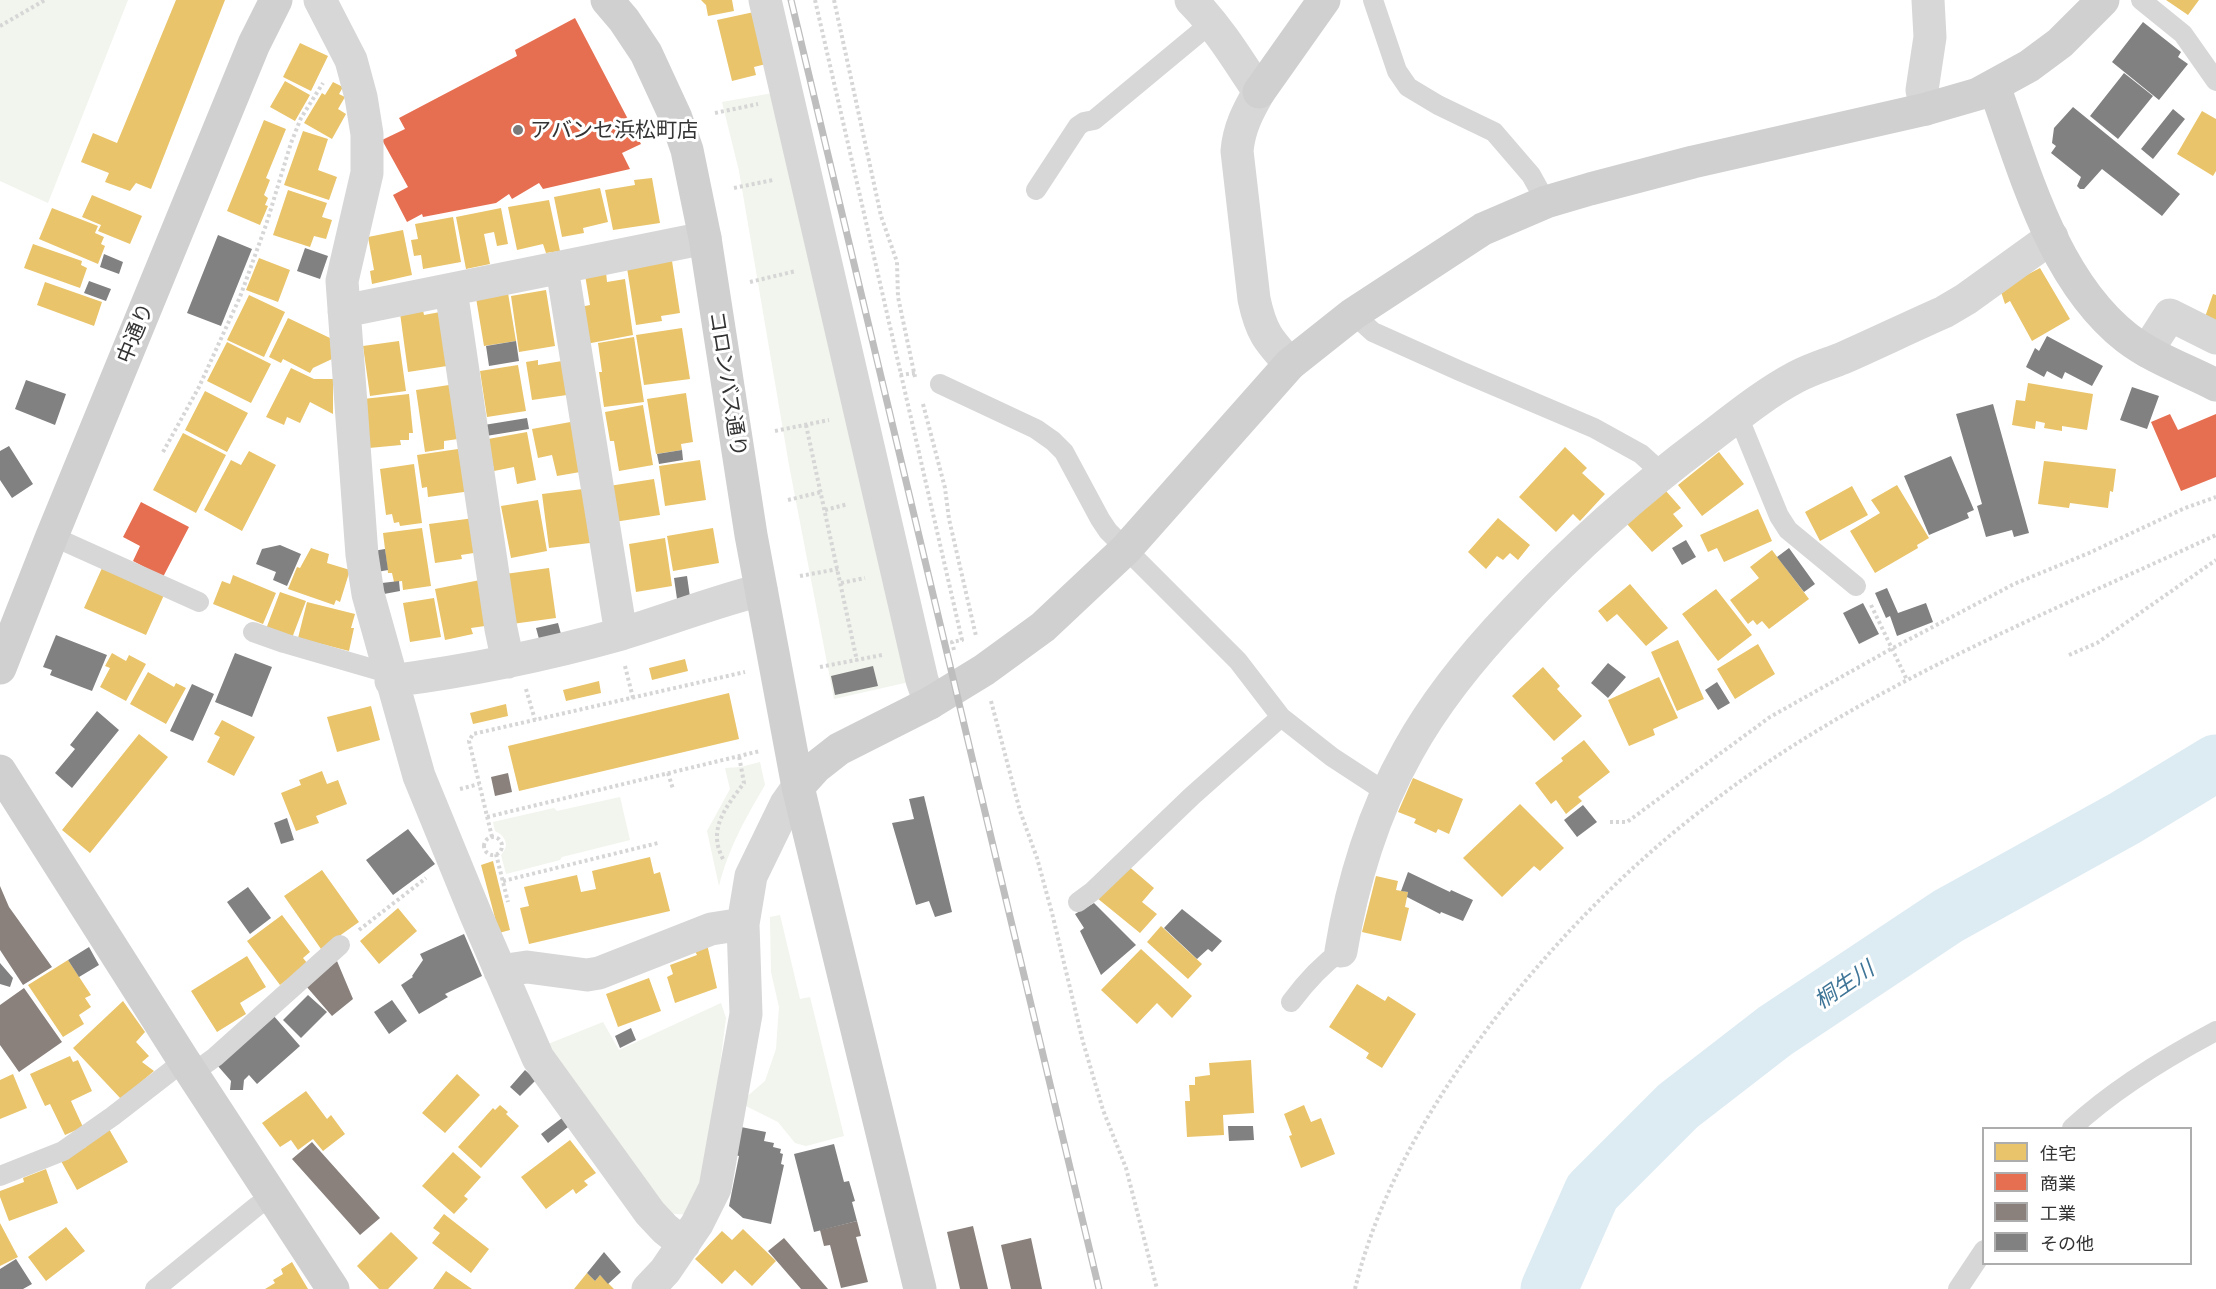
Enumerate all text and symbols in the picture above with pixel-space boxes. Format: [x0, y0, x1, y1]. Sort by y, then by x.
place label: アバンセ浜松町店 [530, 117, 698, 143]
marker: アバンセ浜松町店 [511, 123, 525, 137]
street label: 中通り [112, 299, 158, 367]
street label: コロンバス通り [704, 309, 752, 459]
water label: 桐生川 [1809, 956, 1879, 1014]
legend [1982, 1127, 2192, 1265]
text: 住宅 [2040, 1142, 2076, 1164]
text: 商業 [2040, 1172, 2076, 1194]
text: 工業 [2040, 1202, 2076, 1224]
text: その他 [2040, 1232, 2094, 1254]

